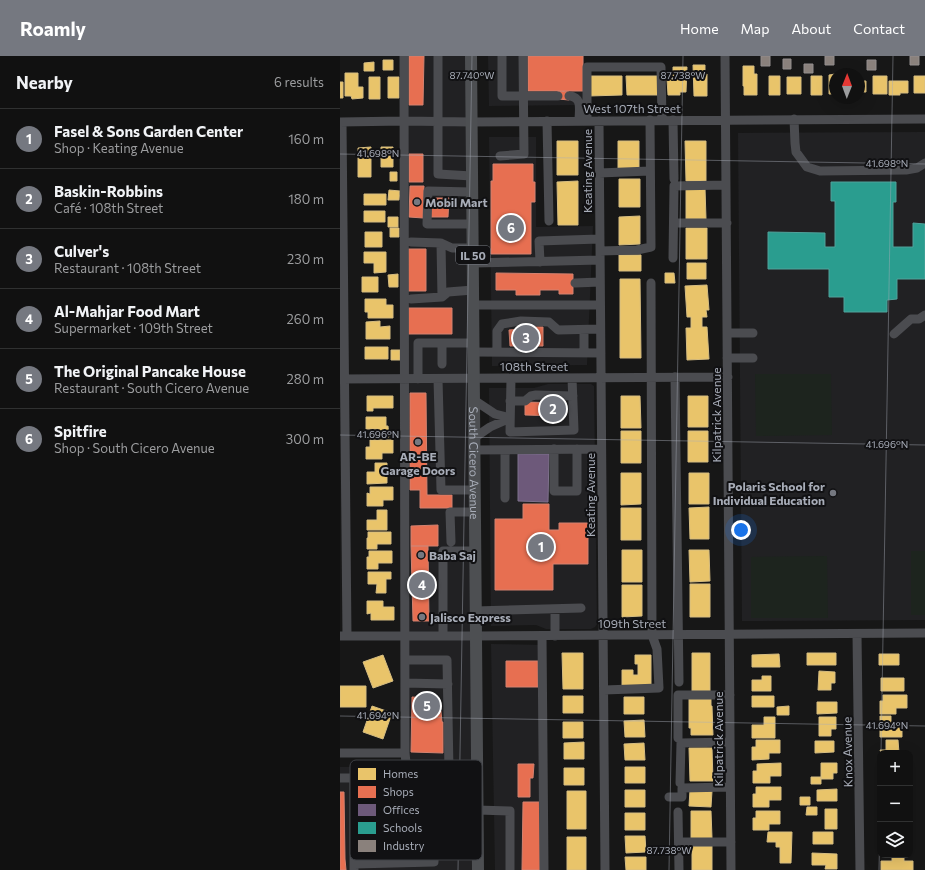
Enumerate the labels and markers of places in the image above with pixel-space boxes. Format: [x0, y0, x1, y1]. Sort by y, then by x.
place label: Mobil Mart [425, 195, 487, 209]
marker: Mobil Mart [412, 197, 422, 207]
pin: 6 [498, 213, 524, 243]
pin: 3 [513, 323, 539, 353]
pin: 2 [540, 394, 566, 424]
marker: AR-BE Garage Doors [413, 437, 423, 447]
place label: AR-BE Garage Doors [381, 449, 456, 477]
place label: Polaris School for Individual Education [713, 479, 825, 507]
marker: Polaris School for Individual Education [828, 488, 838, 498]
pin: 1 [528, 532, 554, 562]
place label: Baba Saj [429, 548, 476, 562]
marker: Baba Saj [416, 550, 426, 560]
pin: 4 [409, 570, 435, 600]
place label: Jalisco Express [430, 610, 511, 625]
marker: Jalisco Express [417, 612, 427, 622]
pin: 5 [414, 691, 440, 721]

